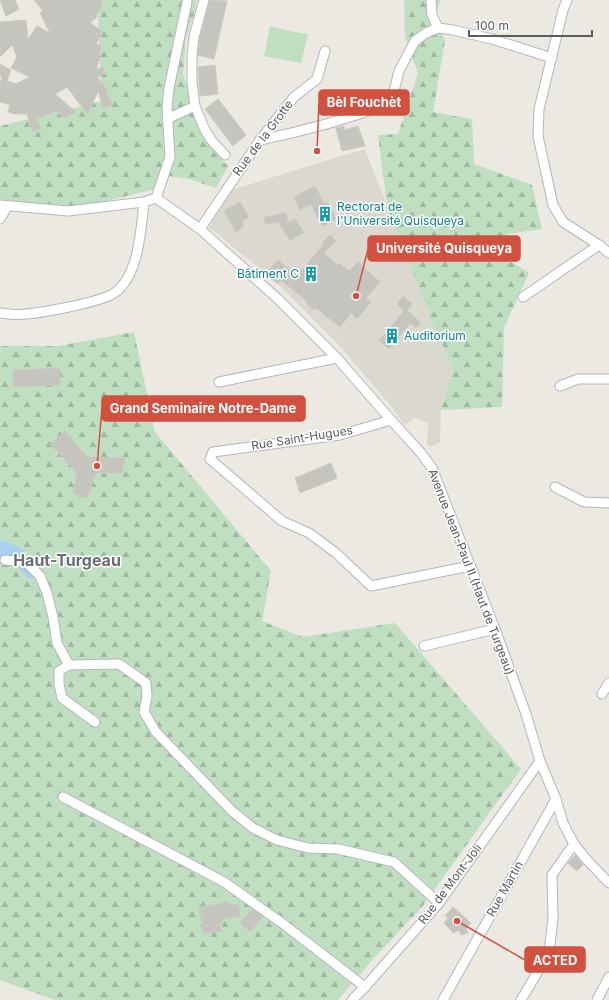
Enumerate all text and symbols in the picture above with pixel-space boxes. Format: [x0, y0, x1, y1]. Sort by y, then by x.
scale bar [469, 12, 592, 38]
text: 100 m [475, 18, 509, 33]
callout: Bèl Fouchèt [319, 90, 409, 115]
text: Bèl Fouchèt [327, 94, 401, 110]
street label: Rue de la Grotte [229, 97, 296, 178]
place label: Rectorat de l'Université Quisqueya [337, 199, 464, 228]
building icon: Rectorat de l'Université Quisqueya [316, 205, 334, 223]
callout: Université Quisqueya [368, 236, 520, 261]
text: Université Quisqueya [376, 240, 512, 256]
building icon: Bâtiment C [302, 265, 320, 283]
place label: Bâtiment C [237, 266, 299, 281]
building icon: Auditorium [383, 327, 401, 345]
place label: Auditorium [404, 328, 466, 343]
callout: Grand Seminaire Notre-Dame [102, 396, 305, 421]
text: Grand Seminaire Notre-Dame [110, 400, 296, 416]
street label: Rue Saint-Hugues [250, 422, 354, 453]
street label: Avenue Jean-Paul II (Haut de Turgeau) [425, 467, 518, 677]
district label: Haut-Turgeau [13, 550, 121, 570]
street label: Rue de Mont-Joli [415, 841, 485, 927]
street label: Rue Martin [483, 858, 526, 919]
callout: ACTED [525, 947, 585, 972]
text: ACTED [533, 952, 577, 968]

